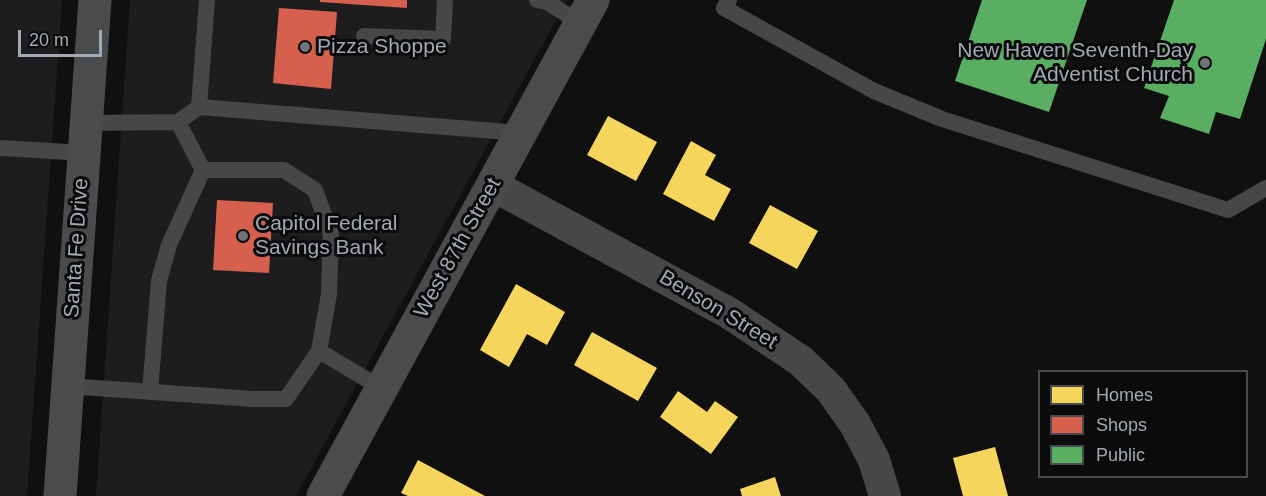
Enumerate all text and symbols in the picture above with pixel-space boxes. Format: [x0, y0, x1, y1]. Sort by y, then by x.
scale bar [21, 18, 105, 56]
text: 20 m [29, 30, 69, 50]
place label: Pizza Shoppe [317, 34, 447, 60]
place label: New Haven Seventh-Day Adventist Church [957, 38, 1193, 88]
marker: Pizza Shoppe [298, 40, 312, 54]
marker: New Haven Seventh-Day Adventist Church [1198, 56, 1212, 70]
street label: West 87th Street [409, 174, 507, 322]
street label: Santa Fe Drive [60, 177, 94, 319]
place label: Capitol Federal Savings Bank [255, 211, 397, 261]
marker: Capitol Federal Savings Bank [236, 229, 250, 243]
street label: Benson Street [654, 265, 782, 355]
legend [1038, 370, 1248, 478]
text: Homes [1096, 385, 1153, 405]
text: Shops [1096, 415, 1147, 435]
text: Public [1096, 445, 1145, 465]

